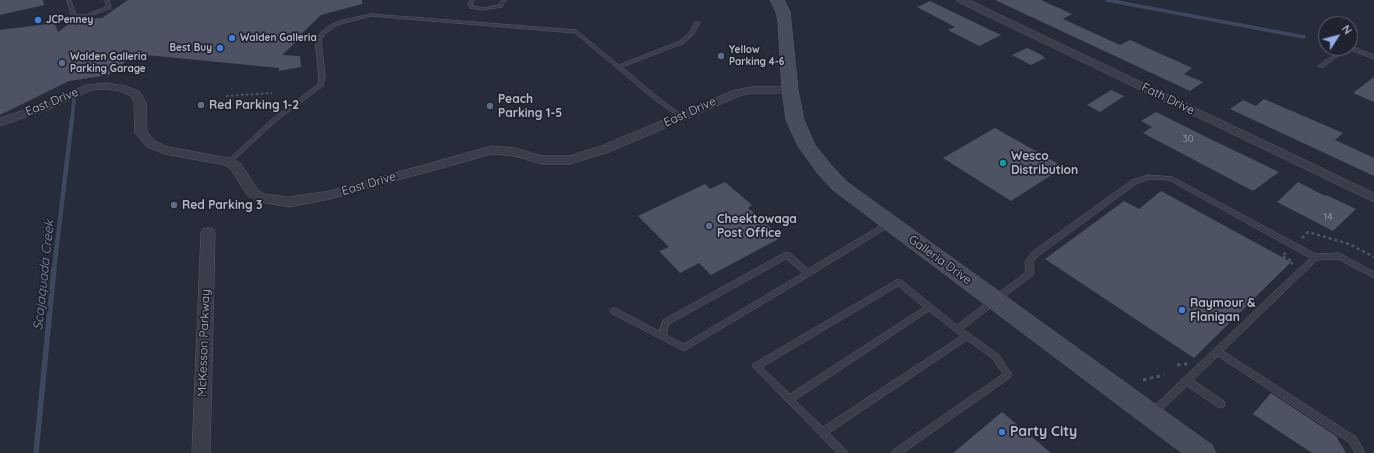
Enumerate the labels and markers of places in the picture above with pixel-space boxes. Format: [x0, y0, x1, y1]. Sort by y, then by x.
place label: JCPenney [46, 14, 93, 26]
marker: JCPenney [33, 15, 43, 25]
place label: Walden Galleria [240, 32, 317, 44]
marker: Walden Galleria [227, 33, 237, 43]
place label: Best Buy [170, 42, 212, 54]
marker: Best Buy [215, 43, 225, 53]
place label: Yellow Parking 4-6 [729, 44, 784, 68]
place label: Walden Galleria Parking Garage [70, 51, 147, 74]
marker: Yellow Parking 4-6 [716, 51, 726, 61]
marker: Walden Galleria Parking Garage [57, 58, 67, 68]
place label: Peach Parking 1-5 [498, 92, 562, 120]
place label: Red Parking 1-2 [209, 98, 299, 112]
marker: Red Parking 1-2 [196, 100, 206, 110]
marker: Peach Parking 1-5 [485, 101, 495, 111]
place label: Wesco Distribution [1011, 149, 1078, 177]
marker: Wesco Distribution [998, 158, 1008, 168]
place label: Red Parking 3 [182, 198, 262, 212]
marker: Red Parking 3 [169, 200, 179, 210]
place label: Cheektowaga Post Office [717, 212, 797, 240]
marker: Cheektowaga Post Office [704, 221, 714, 231]
place label: Raymour & Flanigan [1190, 296, 1256, 324]
marker: Raymour & Flanigan [1177, 305, 1187, 315]
place label: Party City [1010, 424, 1077, 440]
marker: Party City [997, 427, 1007, 437]

